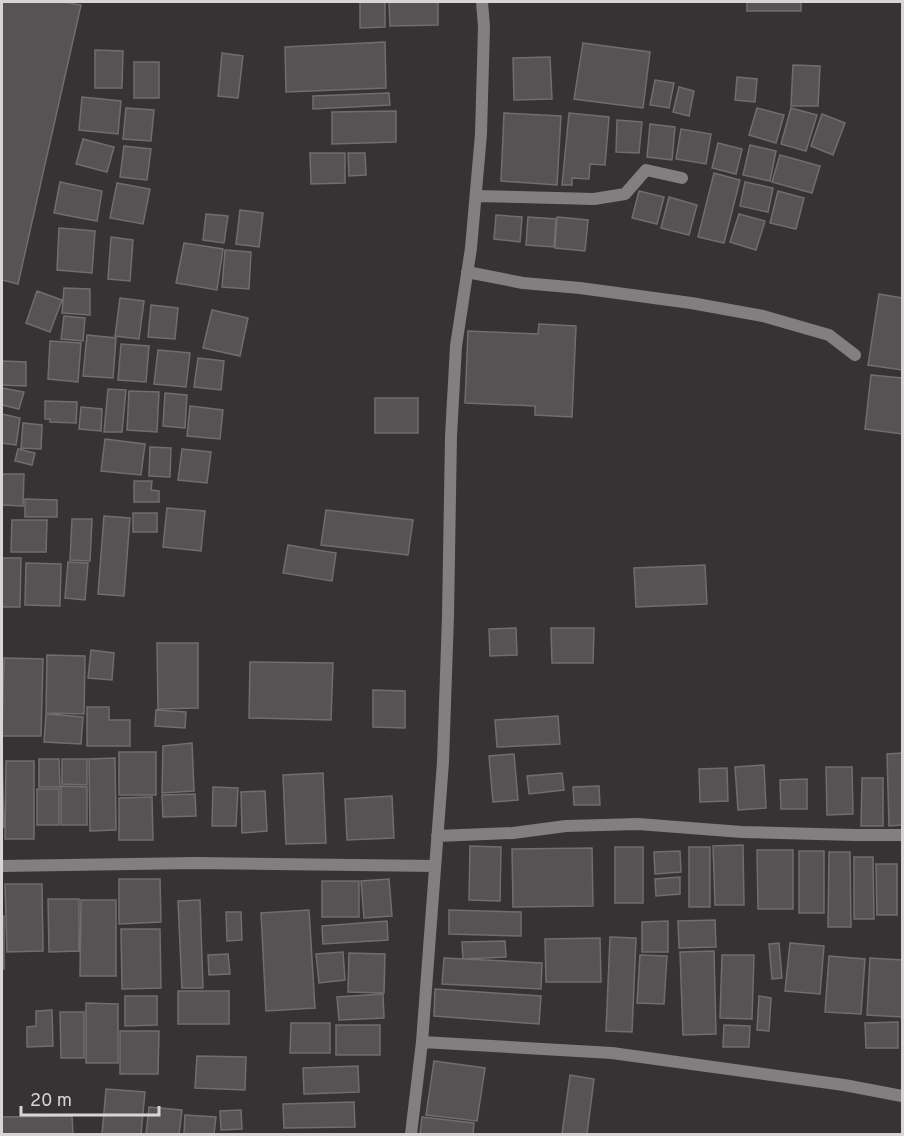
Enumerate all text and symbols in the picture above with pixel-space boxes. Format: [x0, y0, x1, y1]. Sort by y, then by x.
scale bar [21, 1079, 159, 1117]
text: 20 m [30, 1090, 72, 1113]

